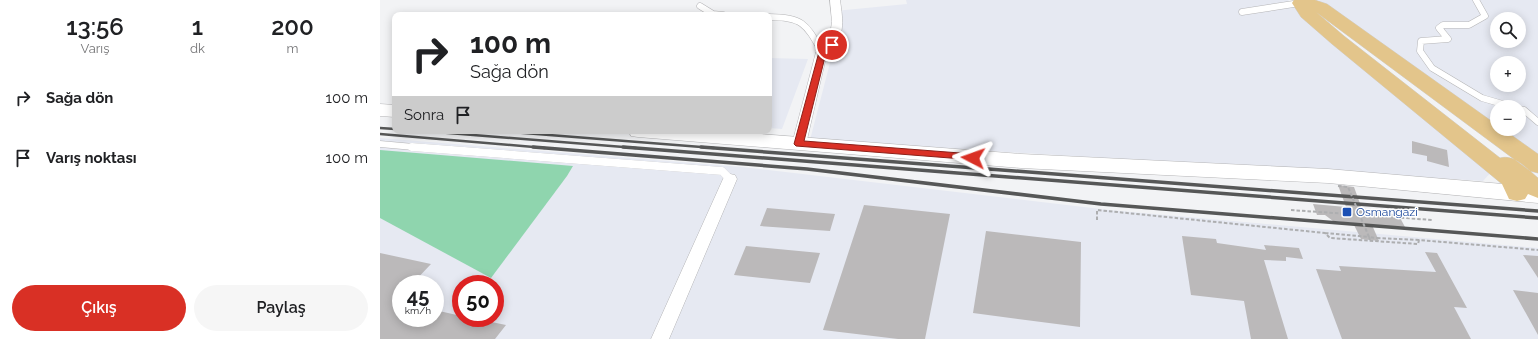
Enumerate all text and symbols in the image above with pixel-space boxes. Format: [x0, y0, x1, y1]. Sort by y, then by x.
text: 13:56 [66, 12, 124, 41]
text: 1 [192, 12, 203, 41]
text: 200 [271, 12, 314, 41]
map controls [1490, 12, 1526, 136]
button: search [1490, 12, 1526, 48]
text: 100 m [470, 27, 551, 60]
icon: right [404, 28, 456, 80]
pin [815, 28, 849, 62]
icon: arrive [821, 34, 843, 56]
text: Varış [81, 41, 109, 56]
text: dk [190, 41, 205, 56]
text: m [286, 41, 298, 56]
button: + [1490, 56, 1526, 92]
text: Sağa dön [470, 61, 549, 82]
icon: right [12, 87, 34, 109]
text: Sağa dön [46, 89, 113, 107]
text: 100 m [326, 89, 368, 107]
button: − [1490, 100, 1526, 136]
icon: arrive [452, 104, 474, 126]
text: Sonra [404, 106, 444, 124]
position arrow [952, 137, 994, 179]
icon: arrive [12, 147, 34, 169]
text: Varış noktası [46, 149, 137, 167]
text: 100 m [326, 149, 368, 167]
place label: Osmangazi [1356, 205, 1418, 219]
marker: Osmangazi [1341, 206, 1353, 218]
speed limit sign: 50 [452, 275, 504, 327]
text: 45 [407, 284, 429, 308]
button: Çıkış [12, 285, 186, 331]
button: Paylaş [194, 285, 368, 331]
text: km/h [405, 305, 431, 316]

